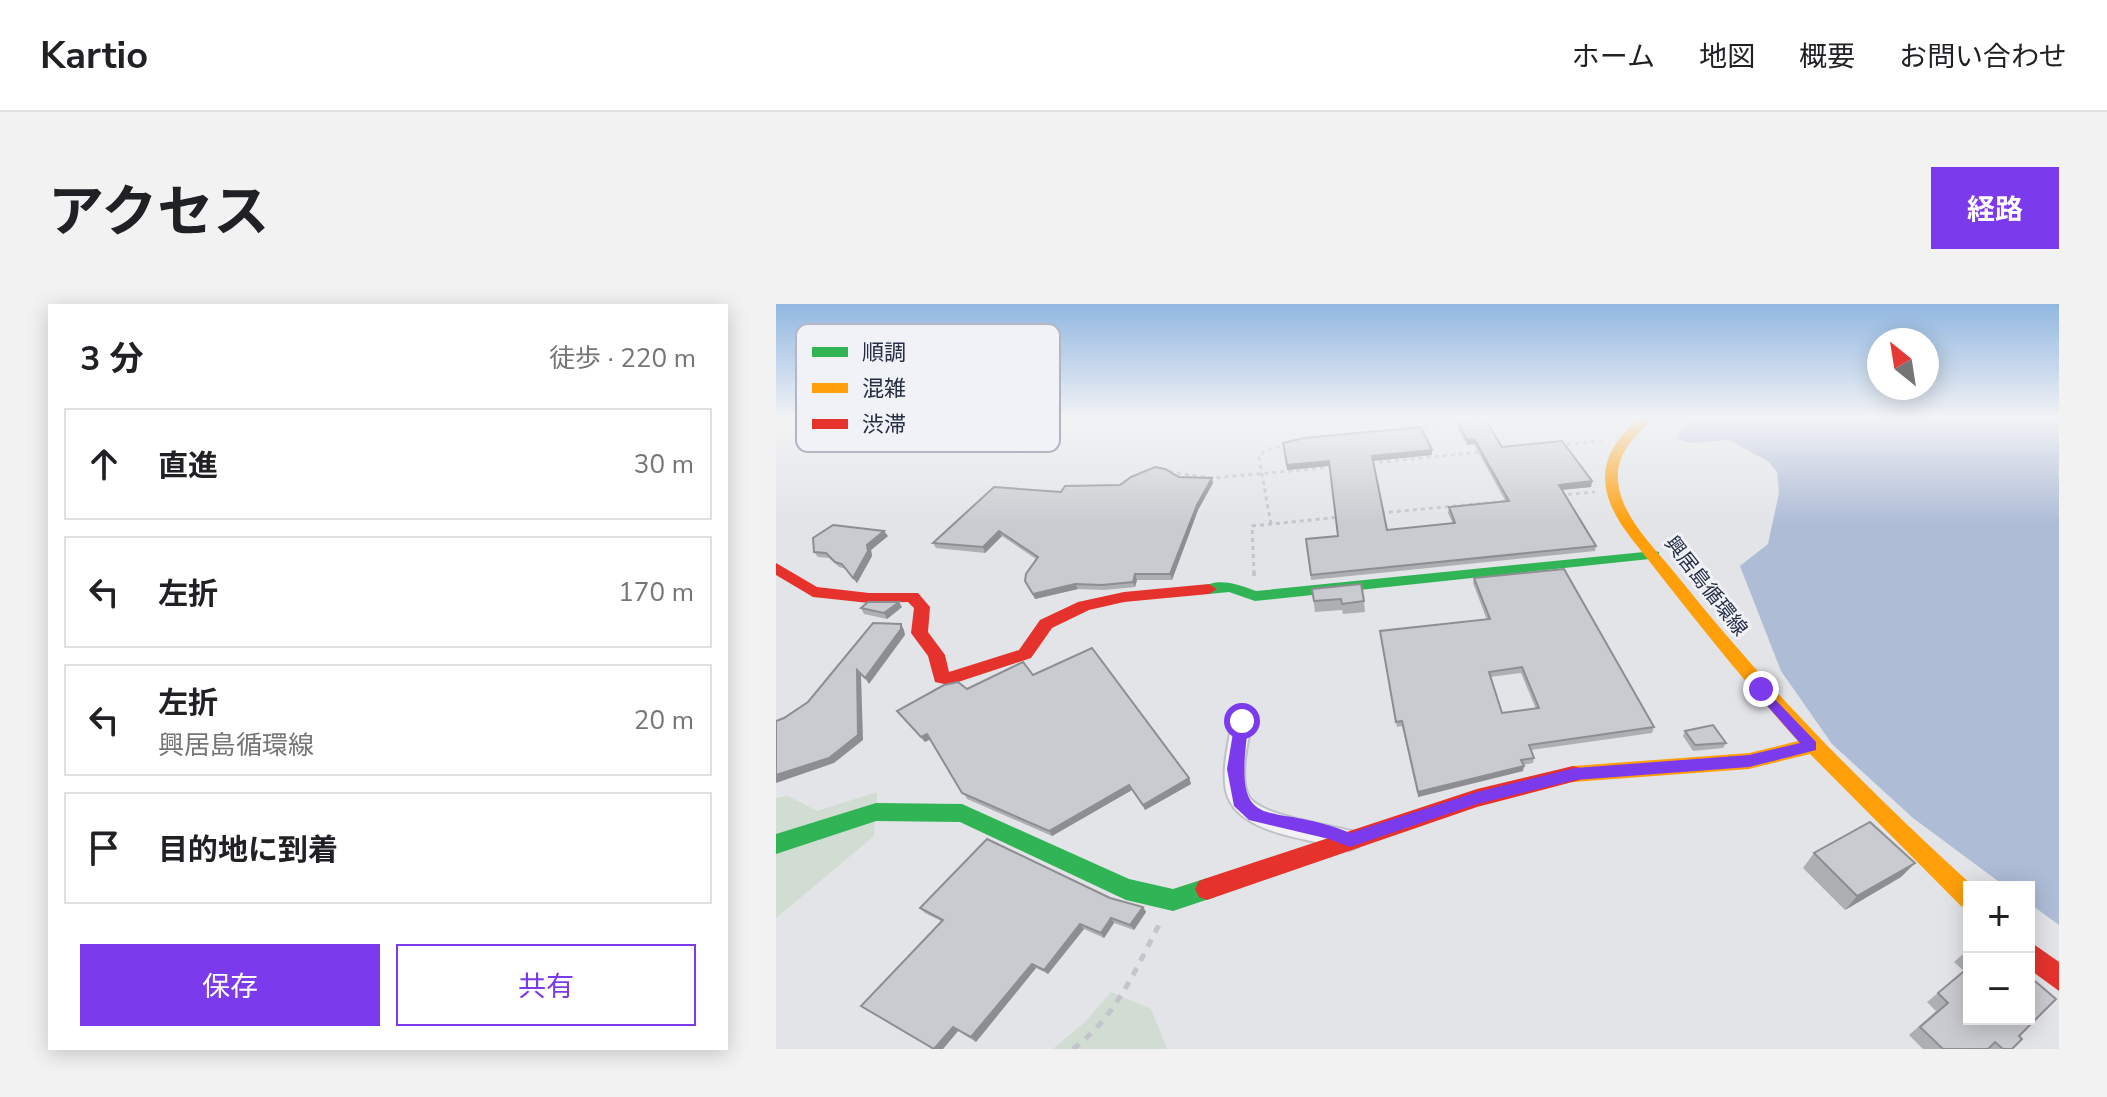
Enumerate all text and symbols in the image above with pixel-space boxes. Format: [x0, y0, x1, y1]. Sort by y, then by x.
text: Kartio [40, 30, 148, 81]
text: ホーム [1572, 38, 1655, 76]
text: 地図 [1699, 38, 1755, 76]
text: 概要 [1799, 38, 1855, 76]
text: お問い合わせ [1899, 38, 2067, 76]
button: 経路 [1931, 167, 2059, 249]
text: アクセス [48, 174, 269, 251]
legend [796, 324, 1060, 452]
north arrow [1867, 328, 1939, 400]
text: 3 分 [80, 336, 144, 382]
text: 順調 [862, 338, 906, 368]
text: 徒歩 · 220 m [549, 341, 696, 376]
text: 混雑 [862, 374, 906, 404]
text: 渋滞 [862, 410, 906, 440]
icon: ahead [82, 442, 126, 486]
text: 直進 [158, 446, 218, 487]
text: 30 m [634, 447, 694, 482]
street label: 興居島循環線 [1658, 530, 1754, 642]
icon: left [82, 570, 126, 614]
text: 左折 [158, 574, 218, 615]
text: 170 m [618, 575, 694, 610]
route end [1743, 671, 1779, 707]
text: 左折 [158, 683, 218, 724]
icon: left [82, 698, 126, 742]
text: 20 m [634, 703, 694, 738]
route start [1224, 703, 1260, 739]
text: 興居島循環線 [158, 728, 314, 763]
icon: arrive [82, 826, 126, 870]
text: 目的地に到着 [158, 830, 338, 871]
map controls [1963, 881, 2035, 1025]
button: + [1963, 881, 2035, 953]
button: 保存 [80, 944, 380, 1026]
button: 共有 [396, 944, 696, 1026]
button: − [1963, 953, 2035, 1025]

